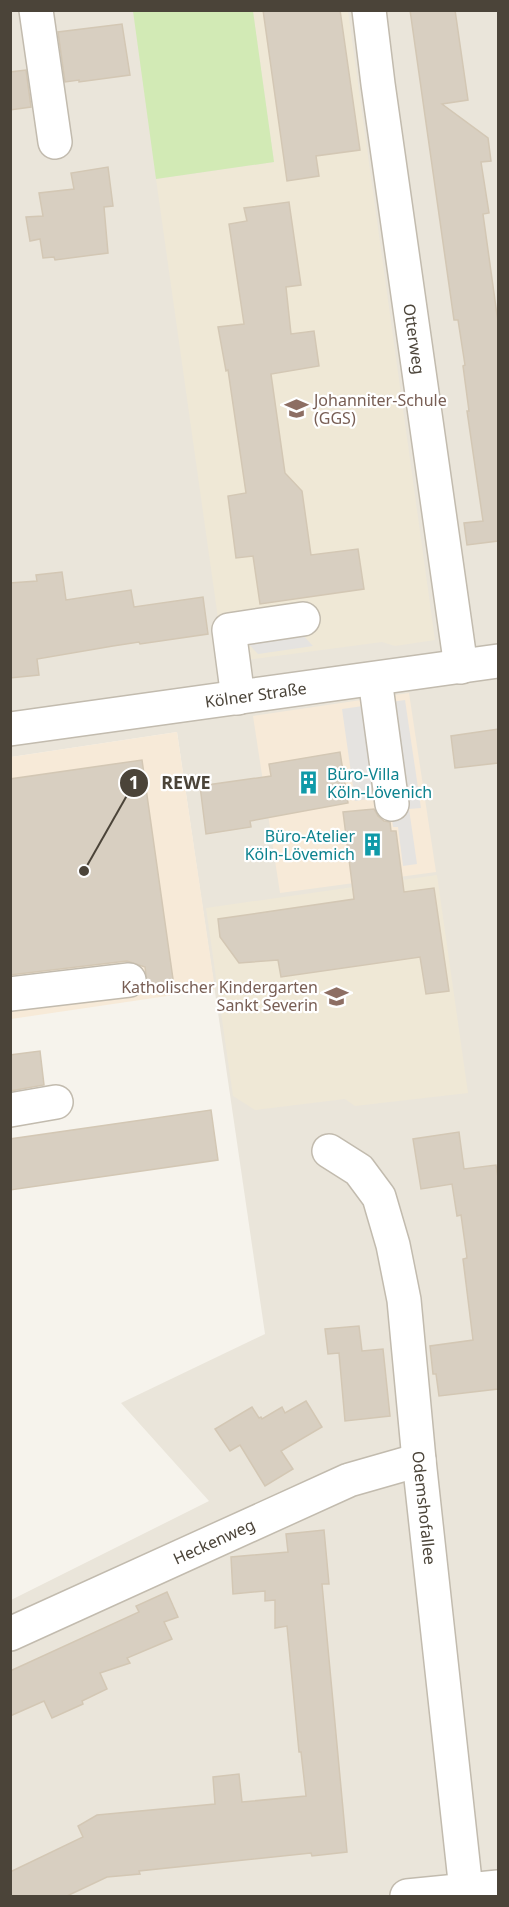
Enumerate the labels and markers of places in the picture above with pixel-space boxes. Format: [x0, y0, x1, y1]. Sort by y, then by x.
place label: Johanniter-Schule (GGS) [312, 389, 447, 429]
school or university icon: Johanniter-Schule (GGS) [283, 396, 309, 422]
place label: Büro-Villa Köln-Lövenich [327, 763, 432, 803]
callout: REWE [119, 765, 223, 801]
building icon: Büro-Villa Köln-Lövenich [296, 770, 322, 796]
place label: Büro-Atelier Köln-Lövemich [245, 825, 355, 865]
building icon: Büro-Atelier Köln-Lövemich [360, 832, 386, 858]
place label: Katholischer Kindergarten Sankt Severin [121, 976, 318, 1016]
school or university icon: Katholischer Kindergarten Sankt Severin [323, 983, 349, 1009]

